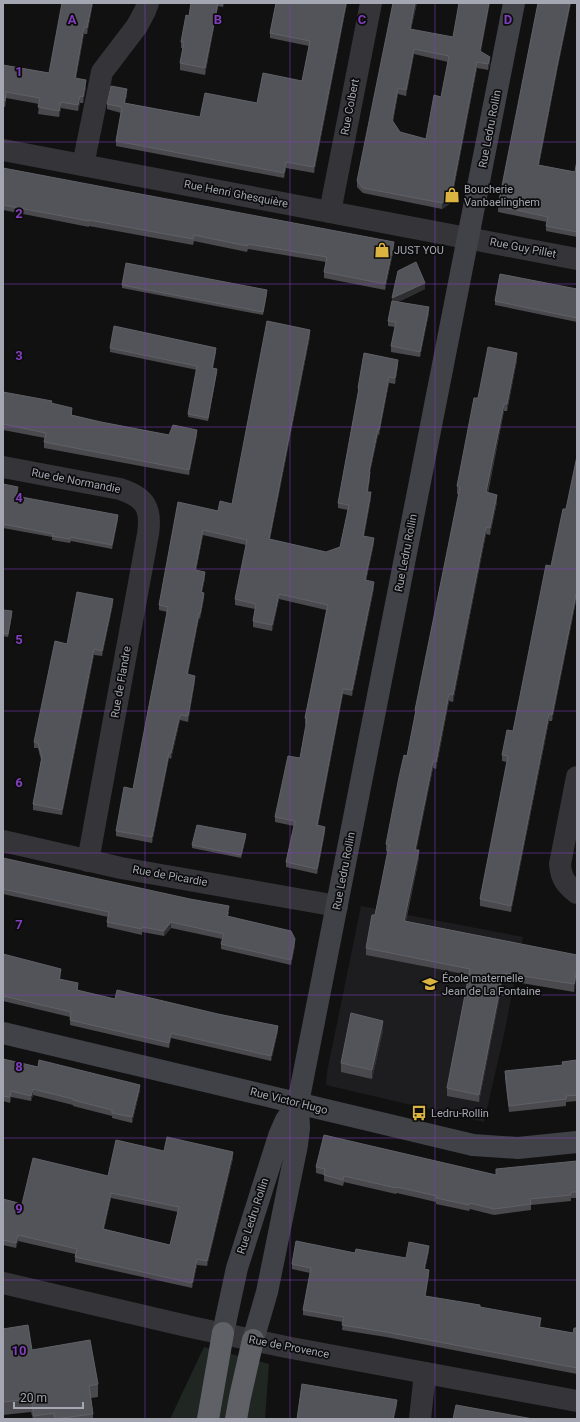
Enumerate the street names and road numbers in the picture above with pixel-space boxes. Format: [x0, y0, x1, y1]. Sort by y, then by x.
street label: Rue Colbert [338, 77, 362, 136]
street label: Rue Ledru Rollin [476, 89, 504, 169]
street label: Rue Henri Ghesquière [183, 178, 289, 210]
street label: Rue Guy Pillet [489, 235, 558, 261]
street label: Rue de Normandie [30, 466, 122, 496]
street label: Rue Ledru Rollin [392, 513, 420, 593]
street label: Rue de Flandre [108, 645, 134, 719]
street label: Rue Ledru Rollin [330, 831, 358, 911]
street label: Rue de Picardie [132, 863, 209, 889]
street label: Rue Victor Hugo [249, 1085, 329, 1117]
street label: Rue Ledru Rollin [235, 1176, 271, 1256]
street label: Rue de Provence [248, 1333, 330, 1361]

